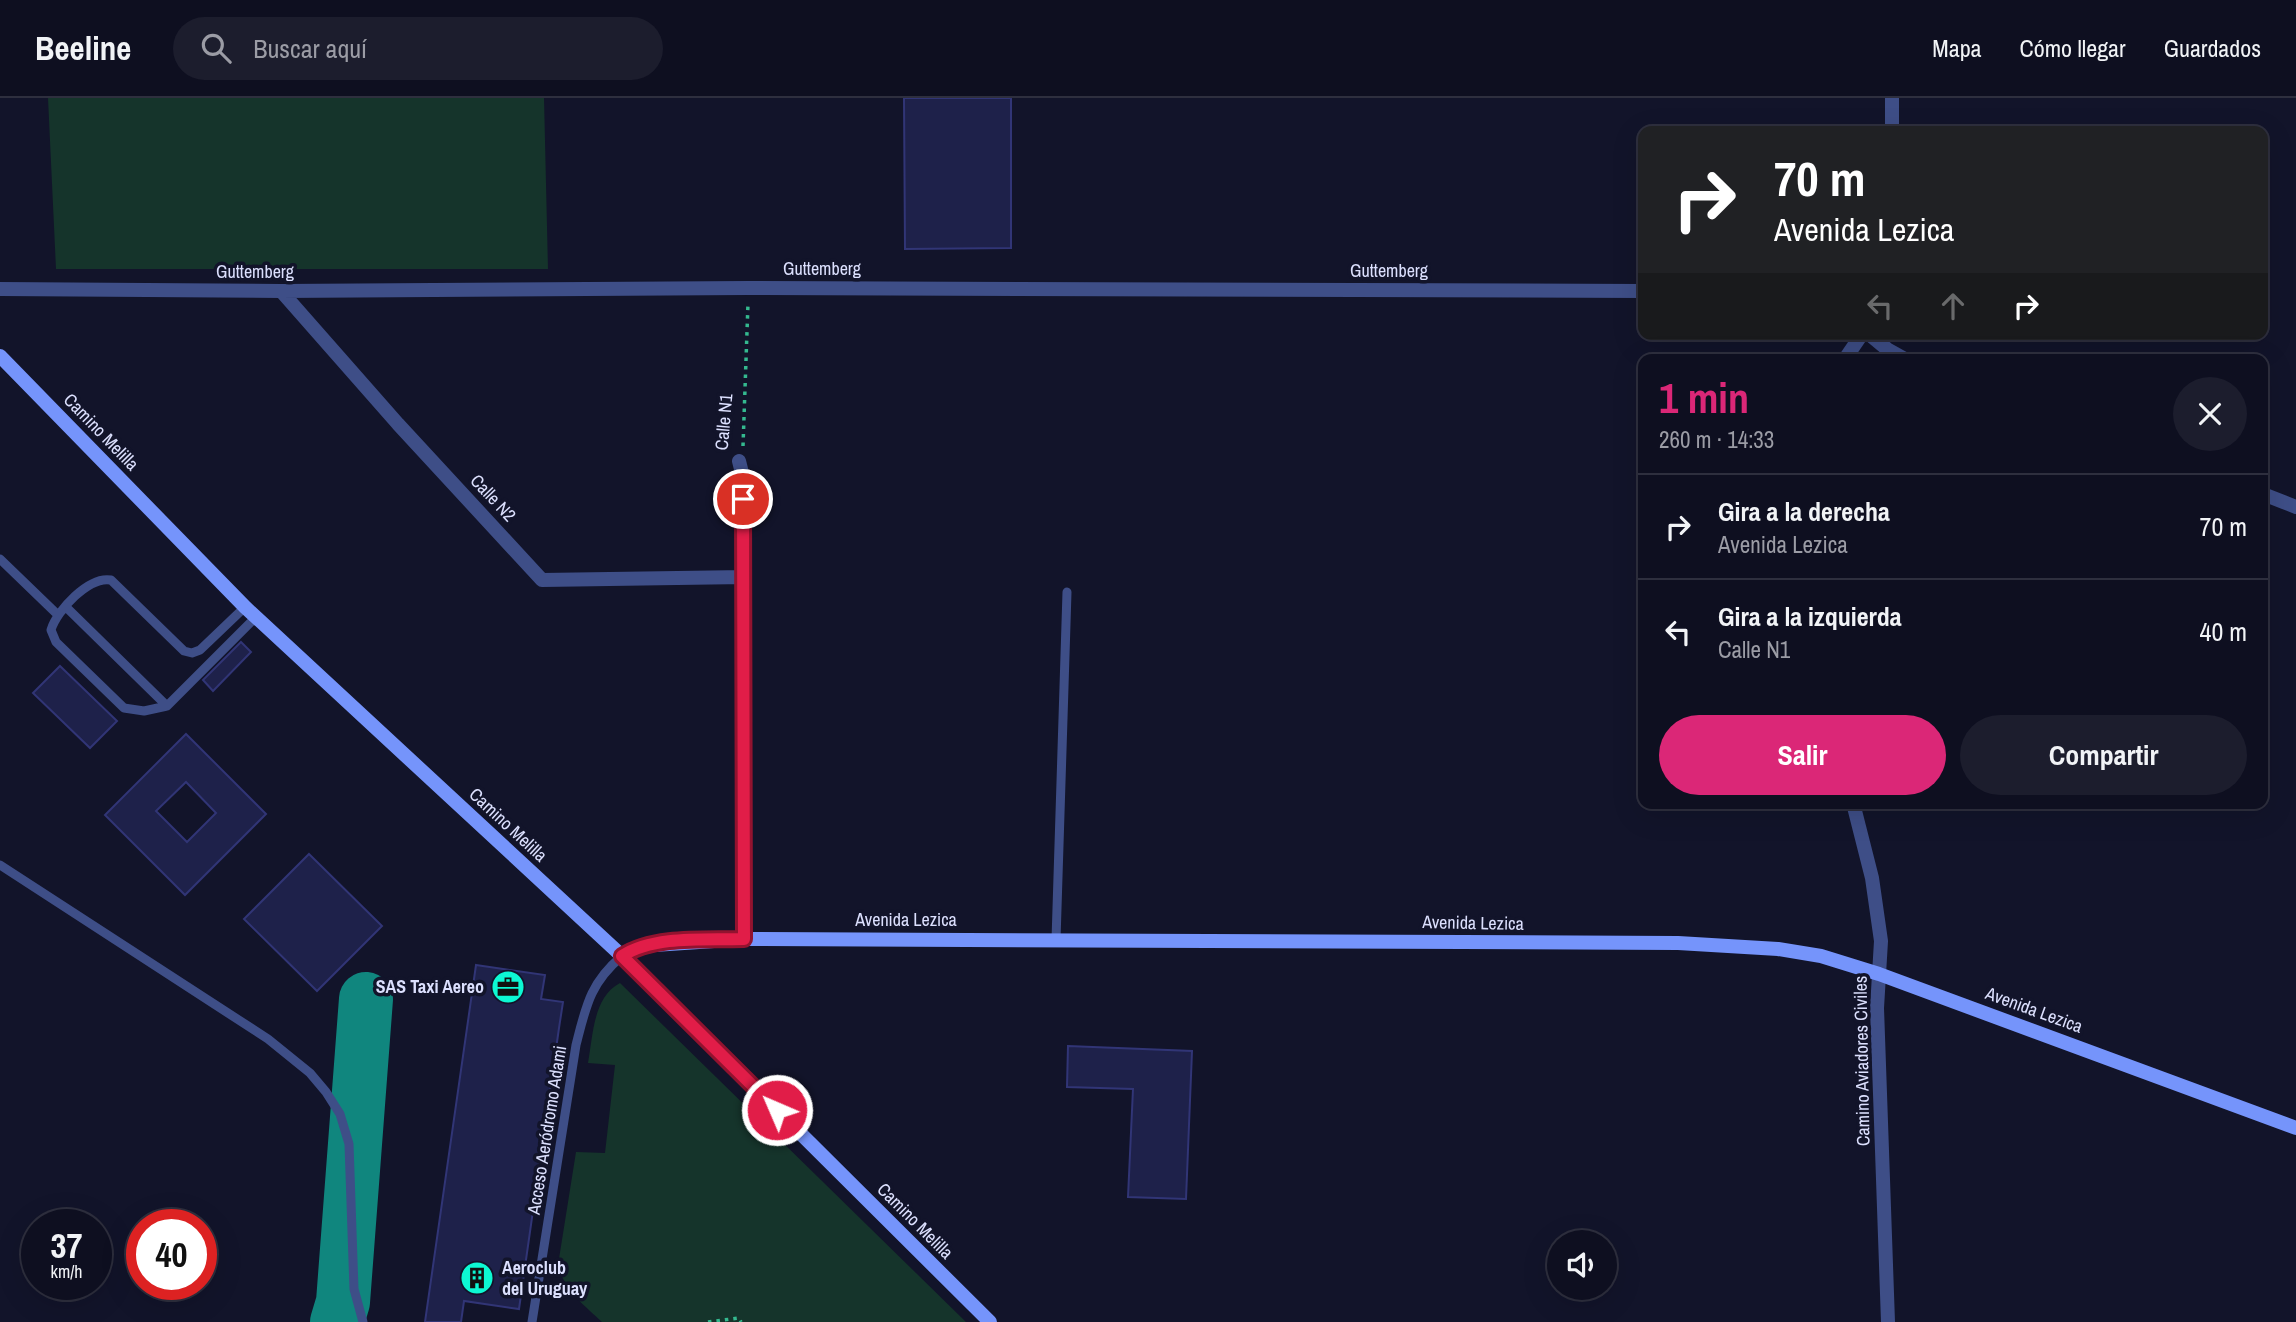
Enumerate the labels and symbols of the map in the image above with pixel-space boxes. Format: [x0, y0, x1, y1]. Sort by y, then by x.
street label: Guttemberg [783, 256, 862, 281]
street label: Guttemberg [1350, 258, 1429, 283]
street label: Guttemberg [216, 259, 295, 284]
street label: Camino Melilla [58, 388, 145, 476]
street label: Calle N1 [709, 392, 738, 451]
street label: Calle N2 [465, 468, 522, 527]
pin [713, 469, 773, 529]
street label: Camino Melilla [464, 782, 553, 867]
street label: Avenida Lezica [854, 907, 957, 932]
street label: Avenida Lezica [1421, 909, 1524, 936]
office icon: SAS Taxi Aereo [489, 968, 527, 1006]
place label: SAS Taxi Aereo [376, 974, 484, 999]
street label: Camino Aviadores Civiles [1848, 976, 1875, 1146]
street label: Avenida Lezica [1981, 980, 2086, 1039]
street label: Acceso Aeródromo Adami [521, 1044, 572, 1217]
position arrow [740, 1073, 814, 1147]
street label: Camino Melilla [872, 1177, 959, 1264]
speed limit sign: 40 [126, 1209, 217, 1300]
place label: Aeroclub del Uruguay [502, 1255, 588, 1301]
building icon: Aeroclub del Uruguay [458, 1259, 496, 1297]

